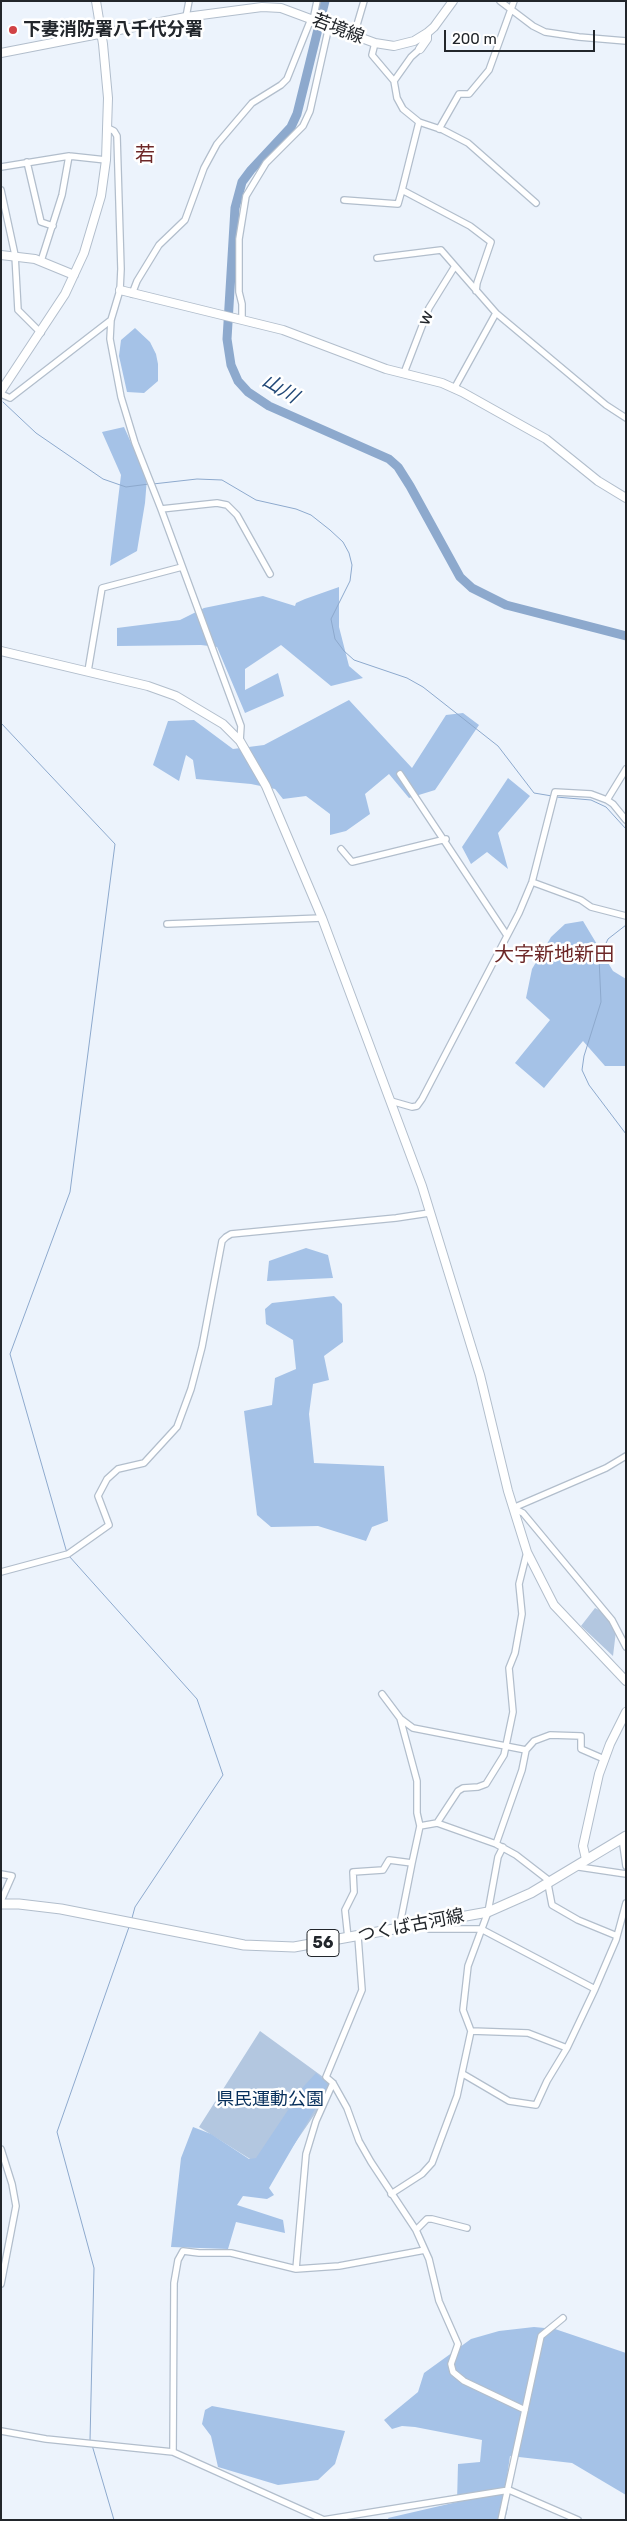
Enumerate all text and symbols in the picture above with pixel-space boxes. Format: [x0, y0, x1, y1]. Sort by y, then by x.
street label: 若境線 [309, 9, 367, 49]
place label: 下妻消防署八千代分署 [23, 19, 203, 41]
scale bar [447, 20, 598, 52]
marker: 下妻消防署八千代分署 [7, 24, 19, 36]
text: 200 m [452, 30, 497, 48]
district label: 若 [135, 143, 155, 167]
street label: w [413, 307, 439, 329]
water label: 山川 [258, 369, 302, 409]
district label: 大字新地新田 [494, 943, 614, 967]
street label: つくば古河線 [356, 1905, 466, 1947]
road number: 56 [307, 1930, 339, 1956]
park label: 県民運動公園 [216, 2089, 324, 2111]

